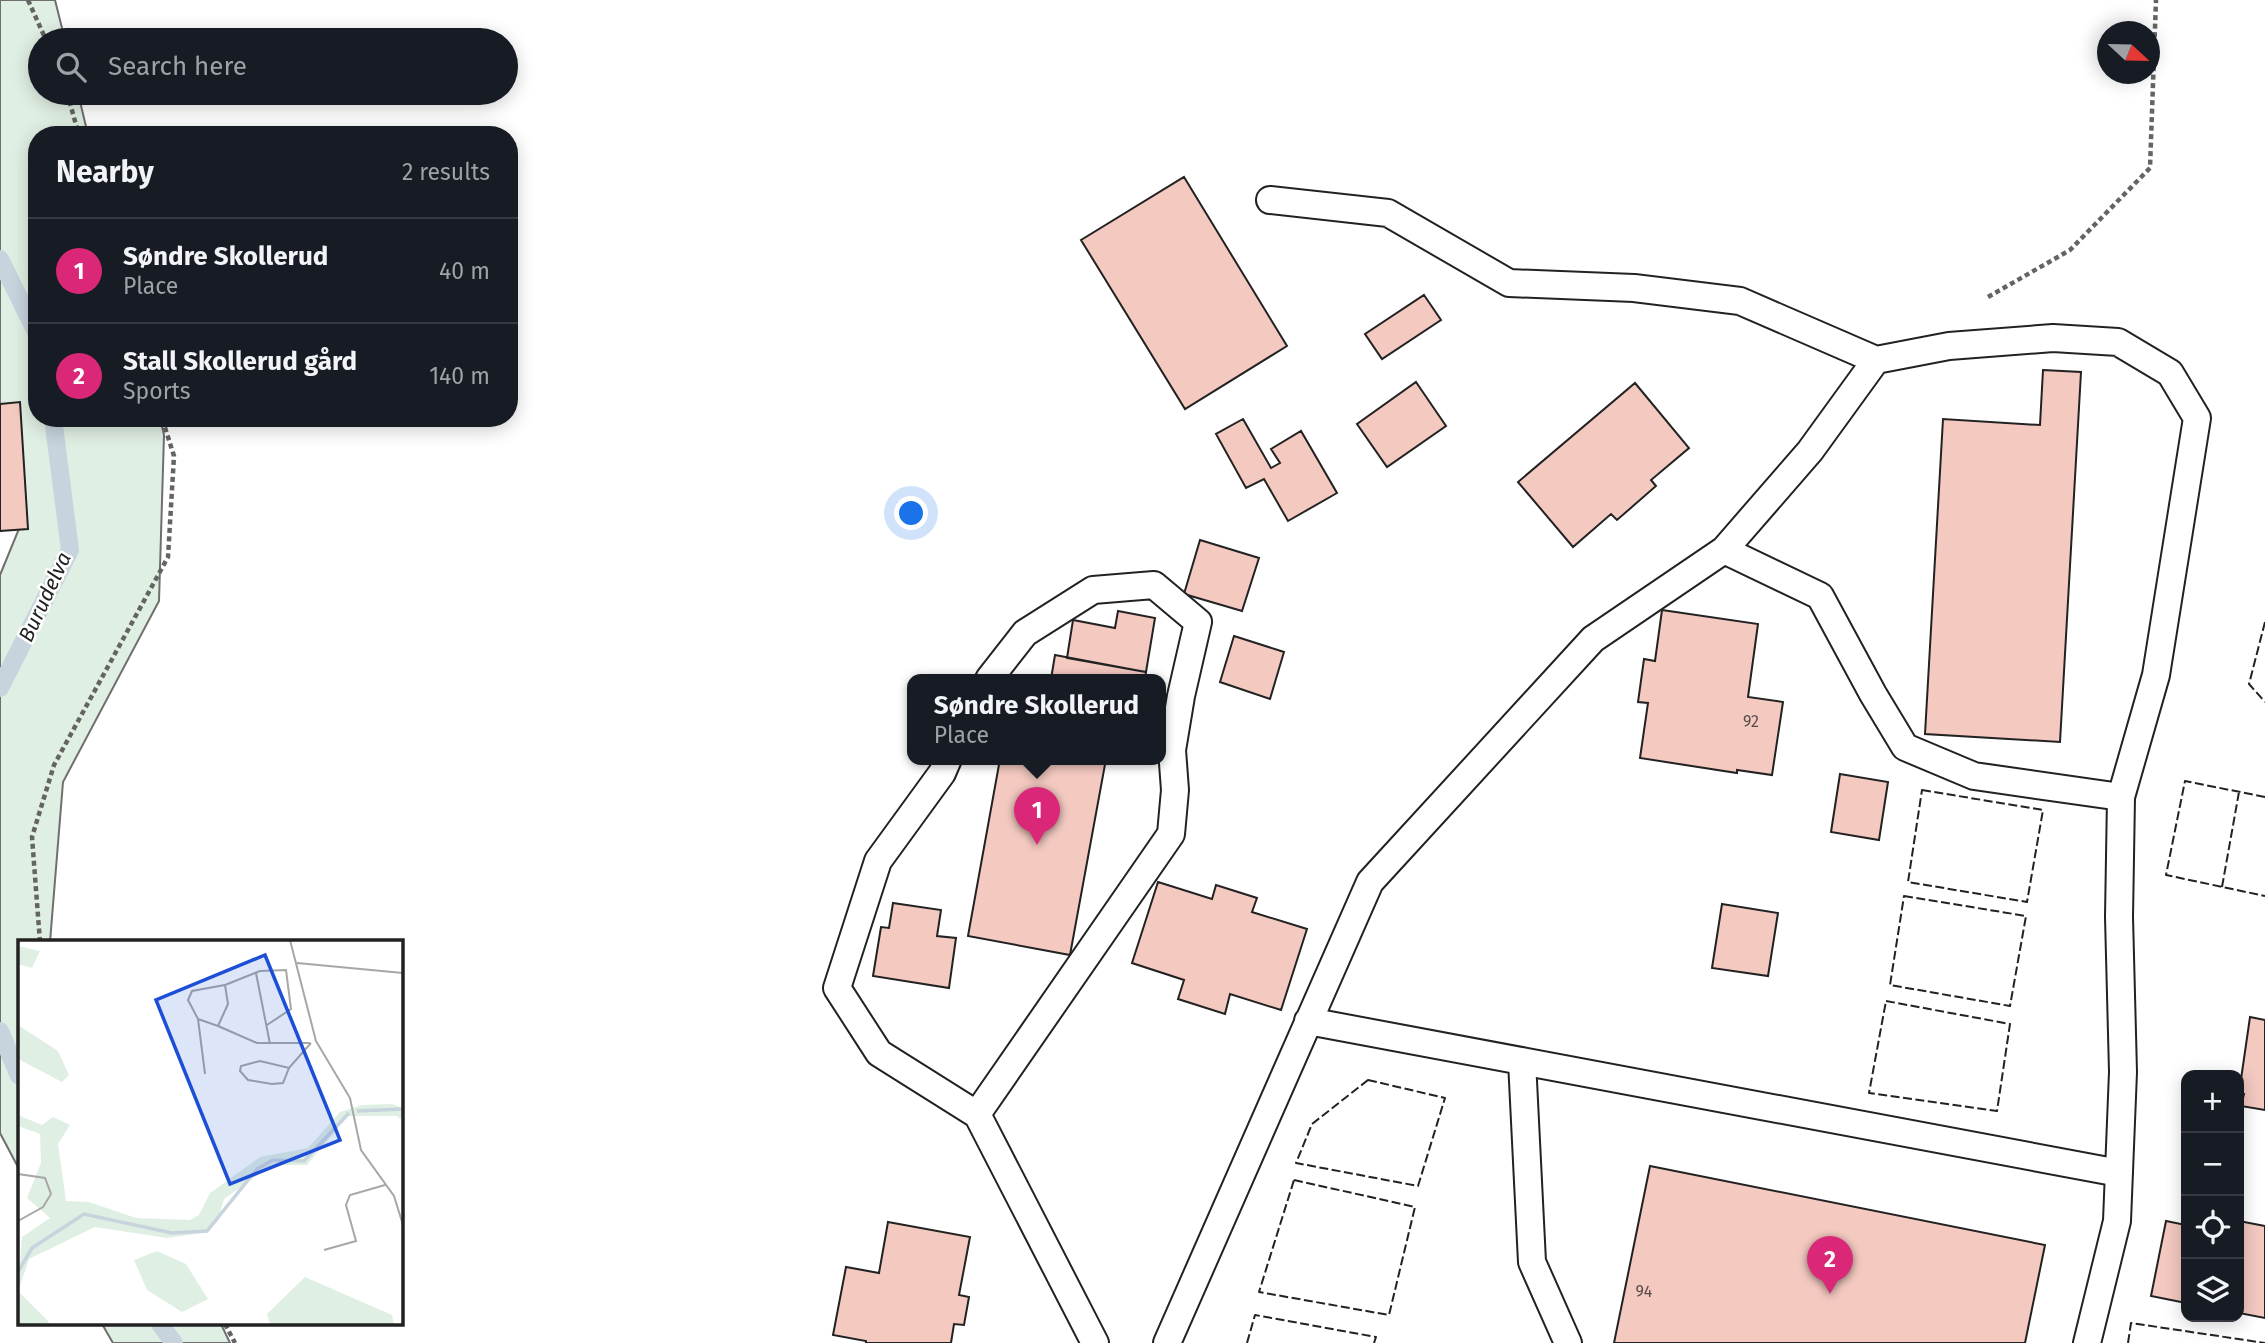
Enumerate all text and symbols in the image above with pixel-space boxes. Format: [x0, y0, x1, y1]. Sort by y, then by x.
north arrow [2097, 21, 2160, 84]
search box [28, 28, 518, 105]
icon: search [52, 48, 90, 86]
text: Search here [108, 51, 247, 82]
text: Nearby [56, 154, 154, 190]
text: 2 results [402, 158, 490, 186]
text: Søndre Skollerud [123, 241, 328, 272]
text: 1 [74, 257, 84, 285]
text: 40 m [439, 257, 490, 285]
text: Place [123, 272, 178, 300]
text: Stall Skollerud gård [123, 346, 357, 377]
text: 2 [73, 362, 85, 390]
text: 140 m [429, 362, 490, 390]
text: Sports [123, 377, 191, 405]
your location [894, 496, 928, 530]
water label: Burudelva [13, 548, 77, 646]
popup [907, 674, 1166, 765]
text: Søndre Skollerud [934, 690, 1139, 721]
house number: 92 [1743, 712, 1759, 731]
text: Place [934, 721, 989, 749]
pin: 1 [1014, 787, 1060, 845]
inset map [18, 940, 402, 1326]
map controls [2181, 1070, 2244, 1322]
button: + [2181, 1070, 2244, 1133]
button: − [2181, 1133, 2244, 1196]
button: locate [2181, 1196, 2244, 1259]
pin: 2 [1807, 1236, 1853, 1294]
button: layers [2181, 1259, 2244, 1322]
house number: 94 [1636, 1282, 1653, 1301]

